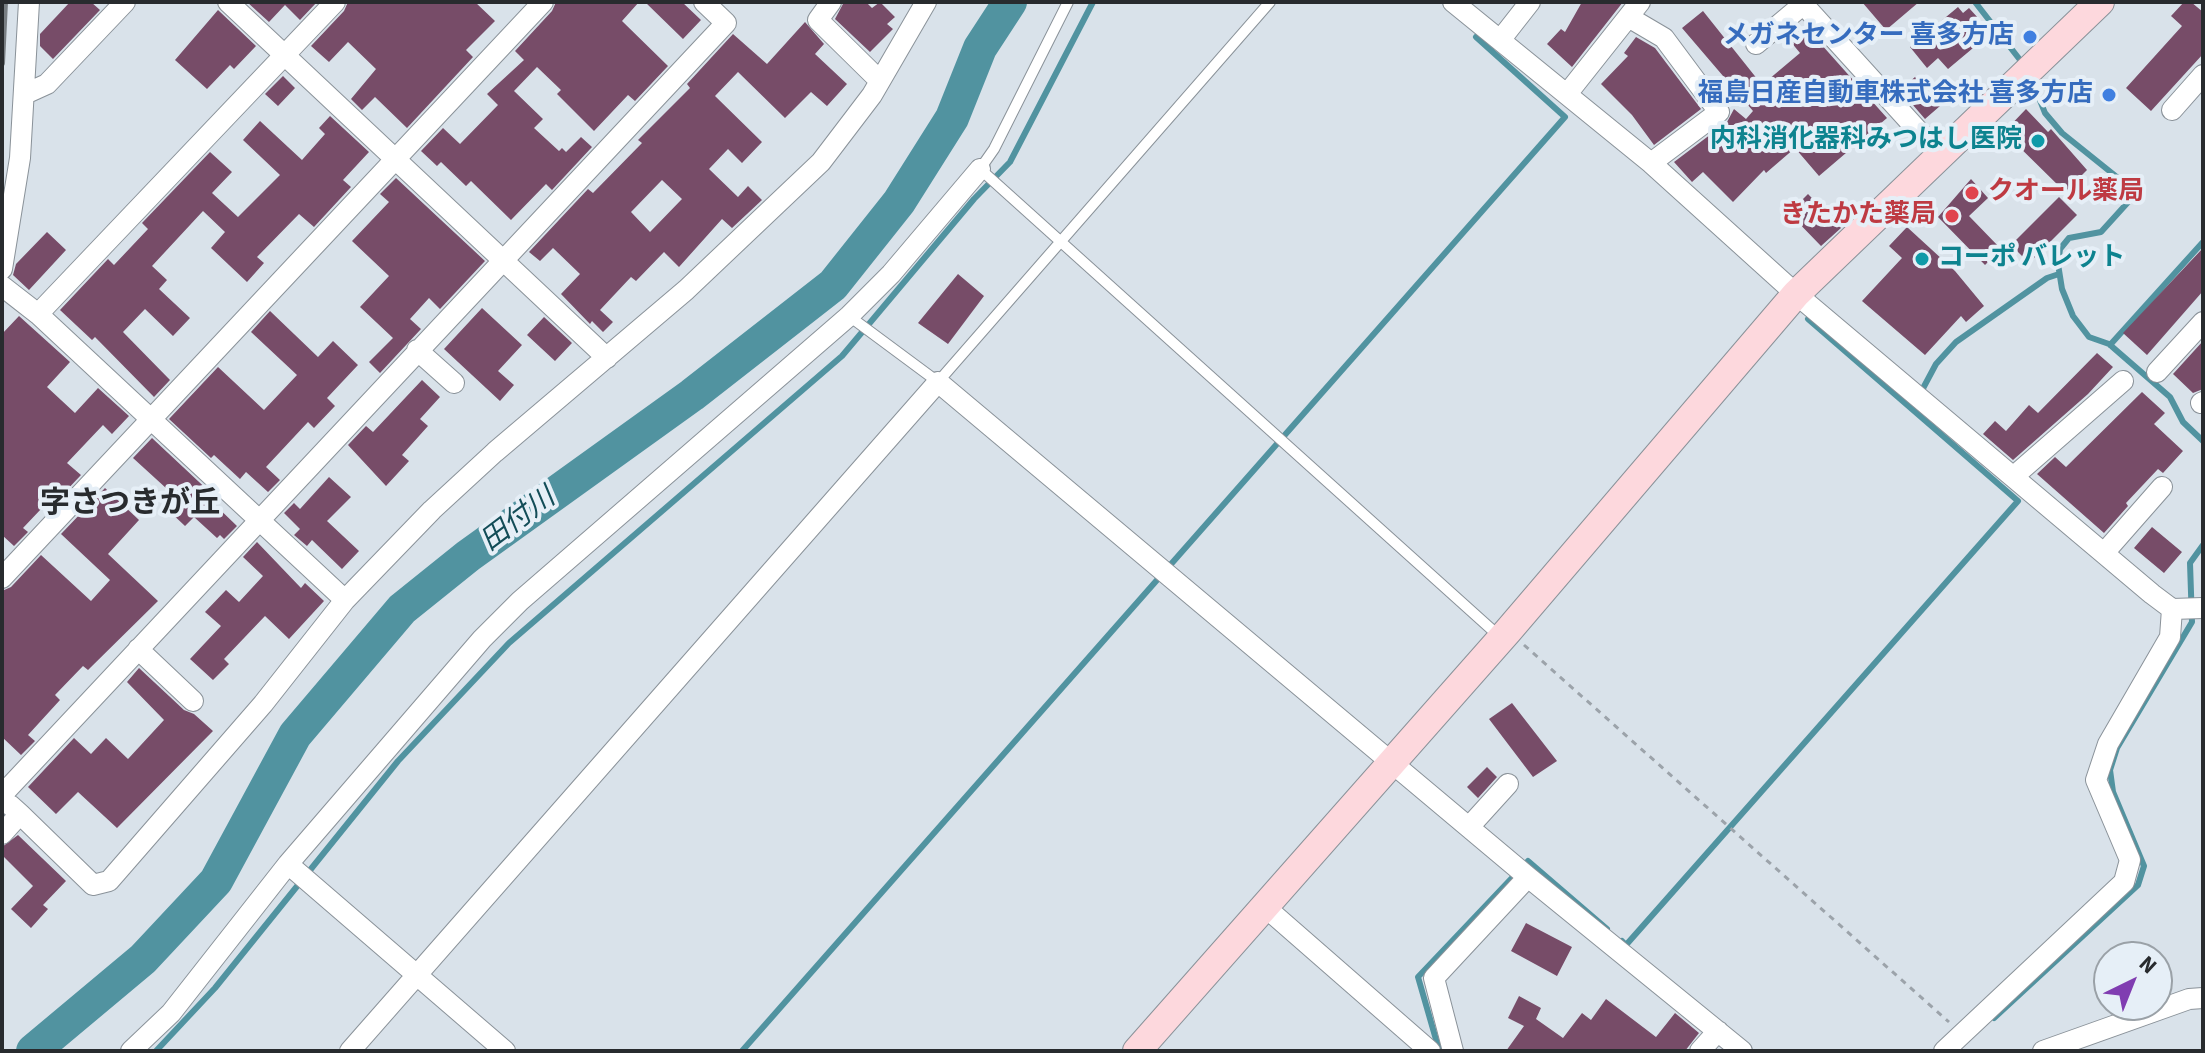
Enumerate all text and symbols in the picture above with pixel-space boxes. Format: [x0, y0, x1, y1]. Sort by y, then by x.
place label: メガネセンター 喜多方店 [1723, 21, 2014, 53]
marker: メガネセンター 喜多方店 [2021, 28, 2039, 46]
place label: 福島日産自動車株式会社 喜多方店 [1698, 79, 2093, 111]
marker: 福島日産自動車株式会社 喜多方店 [2100, 86, 2118, 104]
place label: 内科消化器科みつはし医院 [1710, 125, 2022, 157]
marker: 内科消化器科みつはし医院 [2029, 132, 2047, 150]
place label: クオール薬局 [1988, 177, 2144, 209]
marker: クオール薬局 [1963, 184, 1981, 202]
place label: きたかた薬局 [1780, 200, 1936, 232]
marker: きたかた薬局 [1943, 207, 1961, 225]
place label: コーポ バレット [1938, 243, 2125, 275]
marker: コーポ バレット [1913, 250, 1931, 268]
water label: 田付川 [475, 482, 563, 560]
district label: 字さつきが丘 [40, 487, 220, 523]
north arrow [2093, 941, 2173, 1021]
text: N [2132, 948, 2164, 982]

